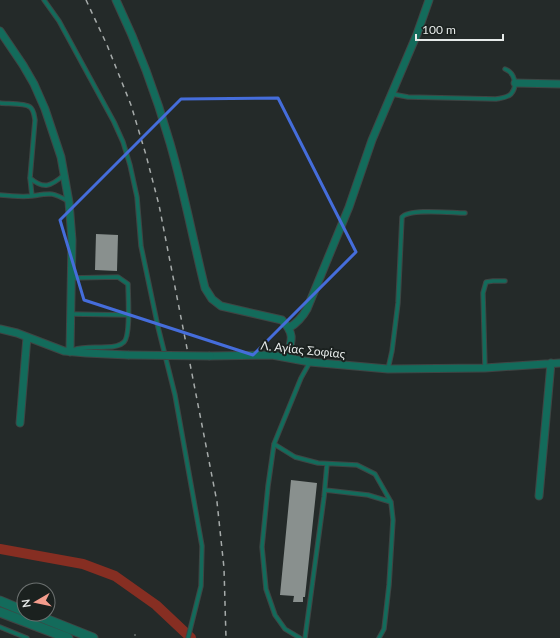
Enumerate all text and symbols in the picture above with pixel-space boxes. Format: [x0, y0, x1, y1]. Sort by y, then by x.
scale bar [416, 16, 503, 42]
text: 100 m [422, 22, 456, 37]
street label: Λ. Αγίας Σοφίας [260, 338, 347, 361]
north arrow [16, 582, 56, 622]
text: N [19, 598, 33, 609]

